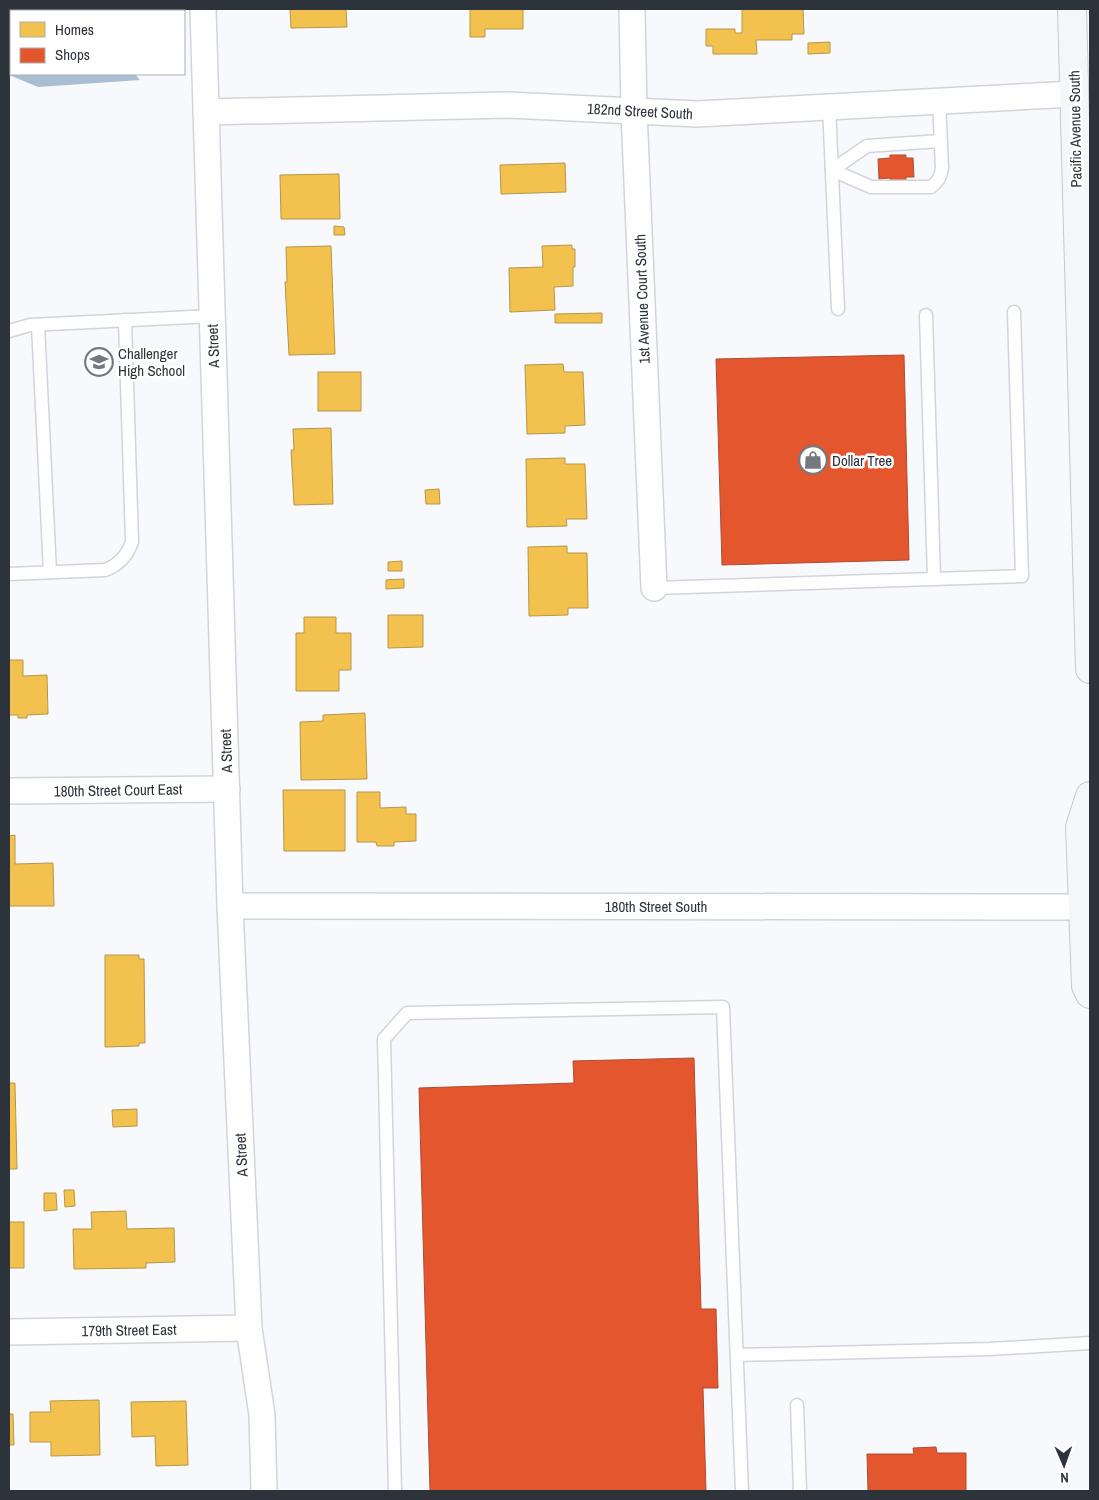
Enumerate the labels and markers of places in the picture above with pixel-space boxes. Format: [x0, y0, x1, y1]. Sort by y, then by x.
place label: Challenger High School [118, 343, 185, 381]
school or university icon: Challenger High School [84, 347, 114, 377]
shop icon: Dollar Tree [798, 445, 828, 475]
place label: Dollar Tree [832, 450, 892, 471]

